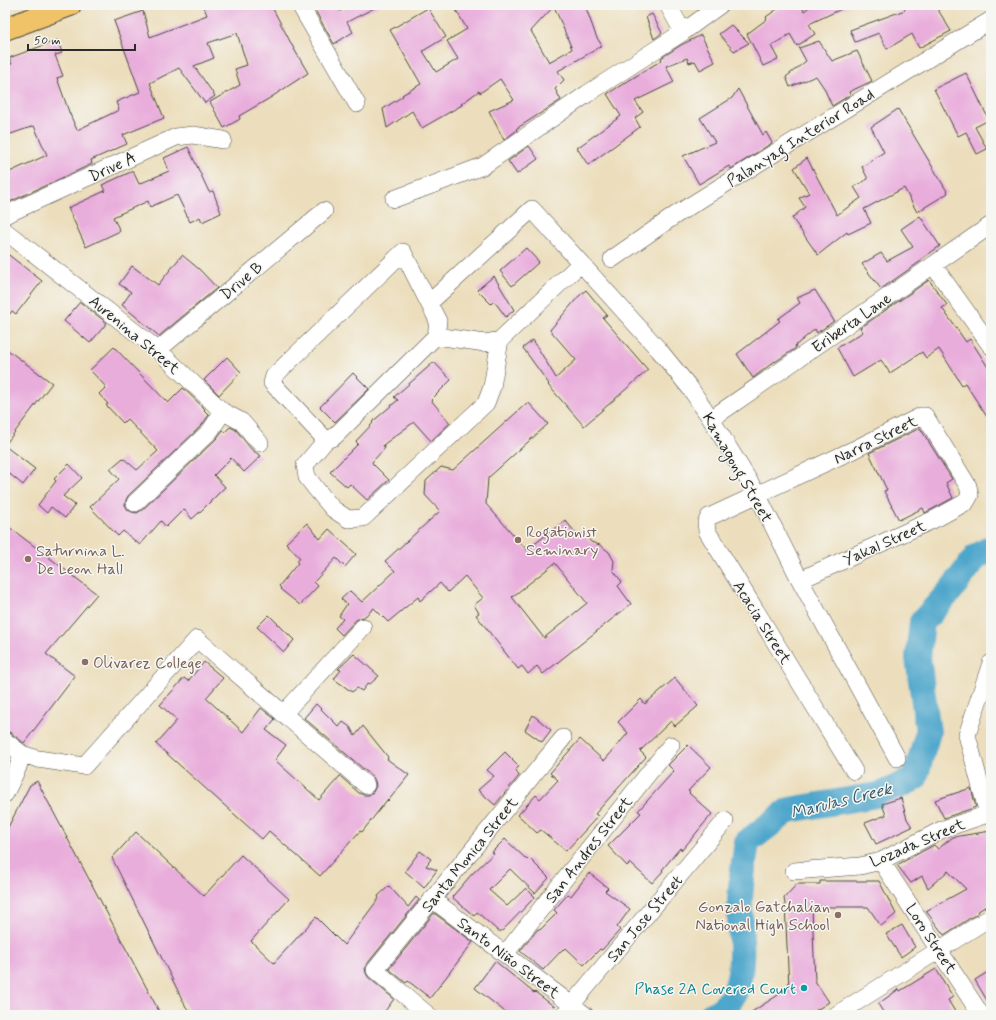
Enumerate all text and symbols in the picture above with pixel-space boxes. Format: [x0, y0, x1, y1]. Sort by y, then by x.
scale bar [28, 26, 135, 52]
text: 50 m [34, 33, 61, 49]
street label: Palanyag Interior Road [723, 84, 879, 193]
street label: Drive A [86, 147, 140, 187]
street label: Drive B [216, 257, 268, 305]
street label: Eriberta Lane [808, 288, 896, 358]
street label: Aurenina Street [84, 291, 184, 380]
street label: Kamagong Street [696, 409, 777, 527]
street label: Narra Street [830, 411, 921, 470]
street label: Yakal Street [840, 515, 930, 571]
place label: Rogationist Seminary [526, 522, 598, 561]
marker: Rogationist Seminary [513, 535, 523, 545]
place label: Saturnina L. De Leon Hall [36, 541, 125, 580]
marker: Saturnina L. De Leon Hall [23, 554, 33, 564]
street label: Acacia Street [728, 577, 796, 669]
place label: Olivarez College [93, 653, 202, 674]
marker: Olivarez College [80, 657, 90, 667]
water label: Marulas Creek [788, 777, 895, 824]
street label: San Andres Street [541, 792, 638, 908]
street label: Santa Monica Street [417, 793, 524, 917]
street label: Lozada Street [867, 814, 969, 873]
street label: San Jose Street [603, 871, 688, 967]
place label: Gonzalo Gatchalian National High School [695, 897, 830, 936]
street label: Loro Street [900, 900, 962, 978]
marker: Gonzalo Gatchalian National High School [833, 910, 843, 920]
street label: Santo Niño Street [453, 913, 564, 1004]
place label: Phase 2A Covered Court [635, 979, 796, 1000]
marker: Phase 2A Covered Court [799, 983, 809, 993]

